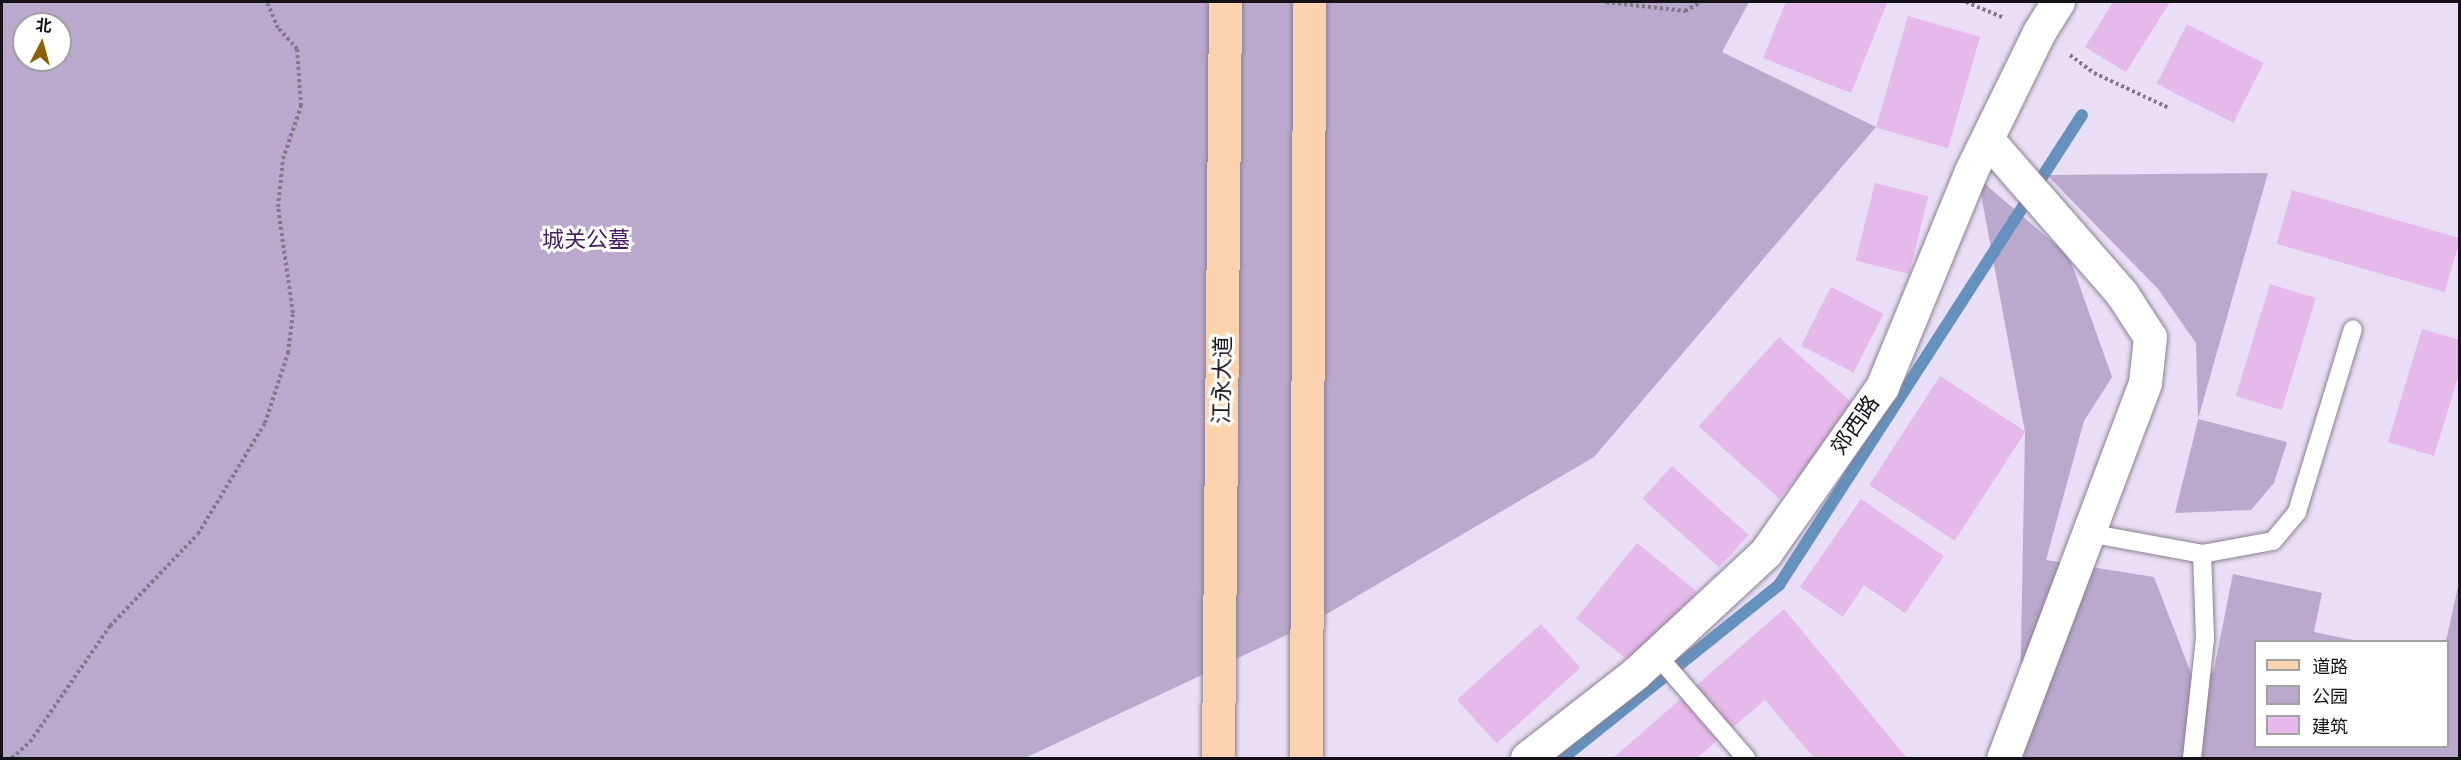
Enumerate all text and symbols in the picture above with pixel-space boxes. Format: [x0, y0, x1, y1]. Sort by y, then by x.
north arrow [12, 12, 72, 72]
text: 北 [35, 14, 53, 37]
park label: 城关公墓 [542, 227, 630, 253]
street label: 江永大道 [1208, 336, 1236, 424]
street label: 郊西路 [1825, 390, 1885, 460]
legend [2254, 640, 2449, 748]
text: 道路 [2312, 655, 2348, 678]
text: 公园 [2312, 685, 2348, 708]
text: 建筑 [2312, 715, 2348, 738]

